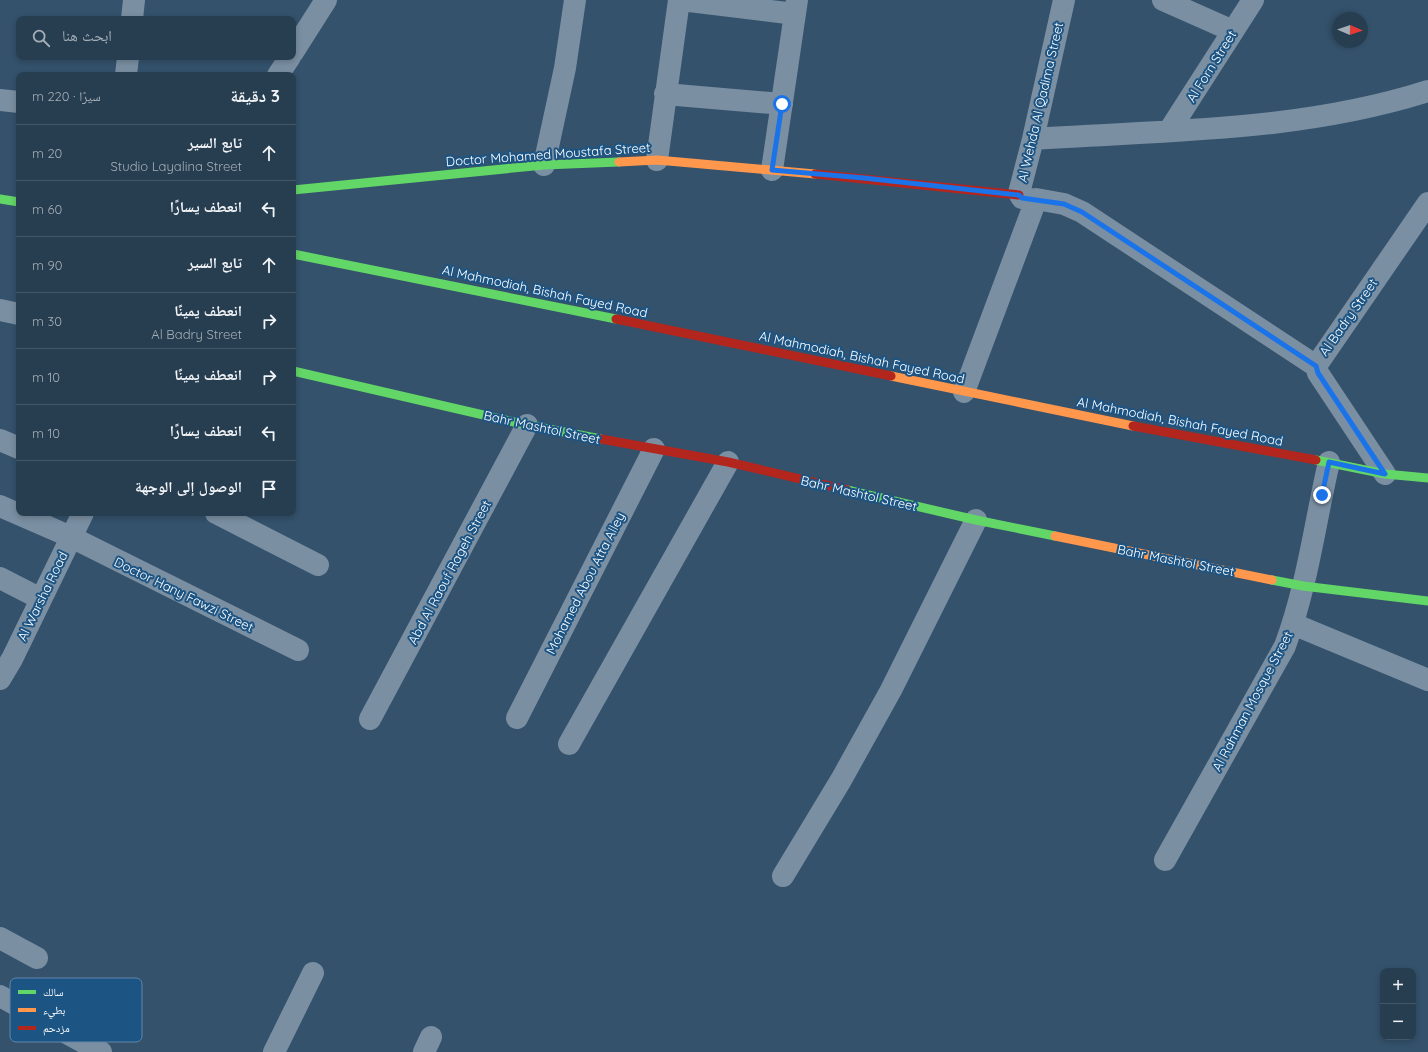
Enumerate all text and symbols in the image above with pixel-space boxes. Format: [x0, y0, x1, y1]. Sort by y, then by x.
north arrow [1332, 12, 1368, 48]
search box [16, 16, 296, 60]
street label: Al Wehda Al Qadima Street [1014, 20, 1066, 184]
text: ابحث هنا [62, 26, 112, 45]
icon: search [30, 27, 52, 49]
street label: Al Forn Street [1183, 27, 1239, 105]
text: 3 دقيقة [230, 85, 280, 106]
text: سيرًا · 220 m [32, 88, 101, 104]
route start [773, 95, 791, 113]
text: تابع السير [188, 133, 242, 152]
street label: Doctor Mohamed Moustafa Street [445, 139, 651, 169]
icon: ahead [258, 142, 280, 164]
text: 20 m [32, 145, 62, 161]
text: Studio Layalina Street [111, 158, 242, 174]
text: انعطف يسارًا [170, 197, 242, 216]
icon: left [258, 198, 280, 220]
text: 60 m [32, 201, 62, 217]
text: تابع السير [188, 253, 242, 272]
icon: ahead [258, 254, 280, 276]
text: 90 m [32, 257, 62, 273]
street label: Al Mahmodiah, Bishah Fayed Road [441, 261, 649, 321]
street label: Al Badry Street [1315, 275, 1381, 359]
text: انعطف يمينًا [174, 301, 242, 320]
icon: right [258, 310, 280, 332]
text: 30 m [32, 313, 62, 329]
text: Al Badry Street [151, 326, 242, 342]
street label: Al Mahmodiah, Bishah Fayed Road [758, 327, 966, 387]
text: انعطف يمينًا [174, 365, 242, 384]
icon: right [258, 366, 280, 388]
text: 10 m [32, 369, 60, 385]
street label: Al Mahmodiah, Bishah Fayed Road [1076, 393, 1284, 449]
street label: Bahr Mashtol Street [482, 407, 602, 447]
text: انعطف يسارًا [170, 421, 242, 440]
icon: left [258, 422, 280, 444]
text: 10 m [32, 425, 60, 441]
street label: Bahr Mashtol Street [799, 472, 919, 514]
text: الوصول إلى الوجهة [135, 477, 242, 496]
icon: arrive [258, 478, 280, 500]
route end [1313, 486, 1331, 504]
street label: Abd Al Raouf Rageh Street [404, 497, 494, 647]
street label: Mohamed Abou Atta Alley [542, 509, 628, 657]
street label: Bahr Mashtol Street [1116, 541, 1236, 579]
street label: Al Warsha Road [13, 549, 71, 643]
street label: Doctor Hany Fawzi Street [112, 553, 256, 635]
street label: Al Rahman Mosque Street [1208, 628, 1296, 774]
map controls [1380, 968, 1416, 1040]
button: + [1380, 968, 1416, 1004]
legend [10, 978, 142, 1042]
text: سالك [43, 985, 63, 999]
text: بطيء [43, 1003, 65, 1019]
button: − [1380, 1004, 1416, 1040]
text: مزدحم [43, 1021, 70, 1036]

